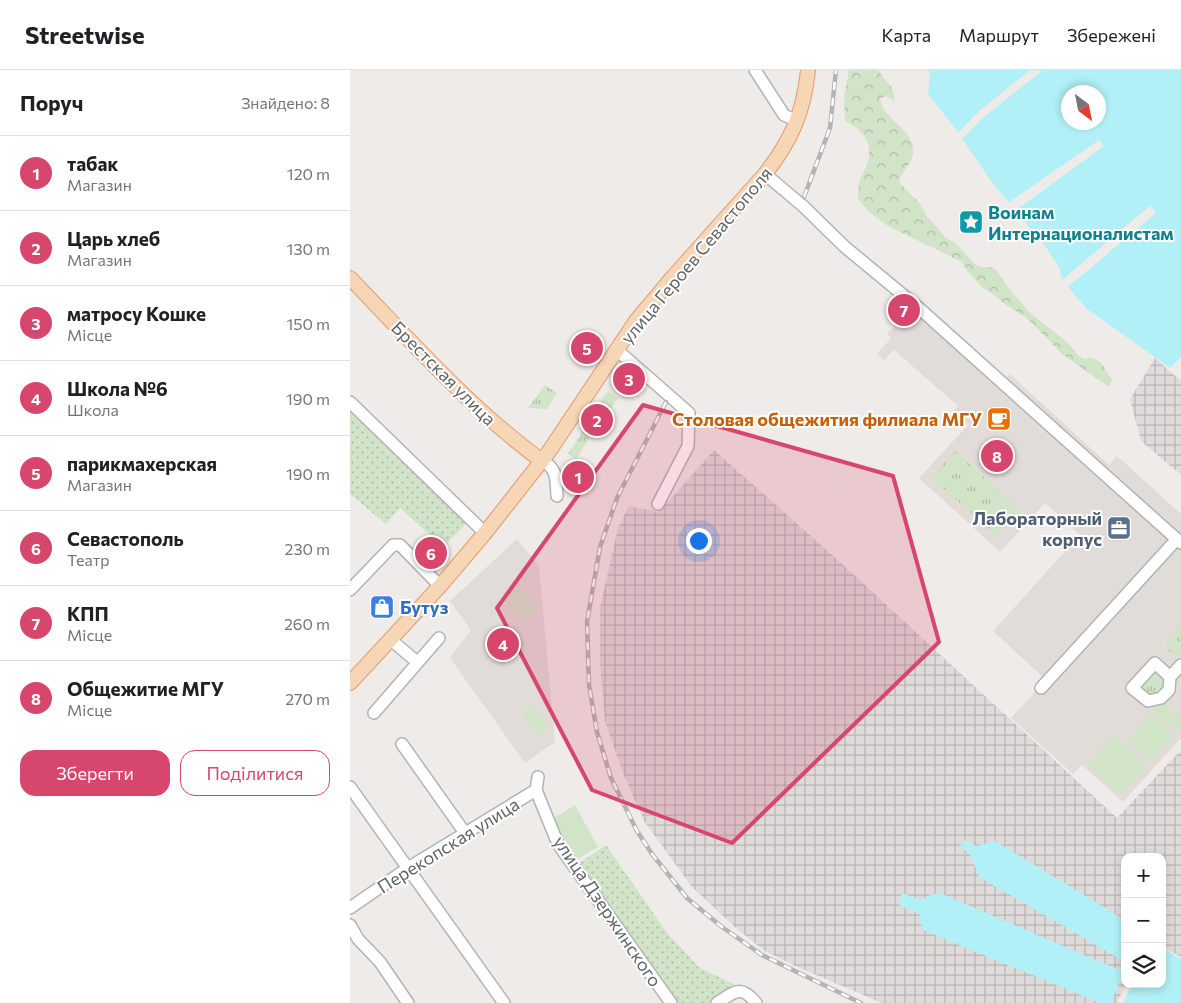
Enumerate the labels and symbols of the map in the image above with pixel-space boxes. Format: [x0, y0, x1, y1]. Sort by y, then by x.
north arrow [1061, 85, 1106, 130]
street label: улица Героев Севастополя [616, 162, 776, 348]
place label: Воинам Интернационалистам [988, 201, 1174, 244]
place icon: Воинам Интернационалистам [958, 209, 984, 235]
pin: 7 [888, 291, 920, 329]
street label: Брестская улица [387, 316, 501, 430]
pin: 5 [571, 329, 603, 367]
pin: 3 [613, 360, 645, 398]
pin: 2 [581, 401, 613, 439]
cafe icon: Столовая общежития филиала МГУ [986, 406, 1012, 432]
place label: Столовая общежития филиала МГУ [672, 408, 982, 430]
pin: 8 [981, 437, 1013, 475]
pin: 1 [562, 458, 594, 496]
place label: Лабораторный корпус [972, 507, 1102, 550]
office icon: Лабораторный корпус [1106, 515, 1132, 541]
your location [686, 528, 712, 554]
pin: 6 [415, 534, 447, 572]
shop icon: Бутуз [369, 594, 395, 620]
place label: Бутуз [400, 596, 449, 618]
pin: 4 [487, 625, 519, 663]
street label: Перекопская улица [373, 792, 523, 898]
street label: улица Дзержинского [549, 831, 667, 991]

